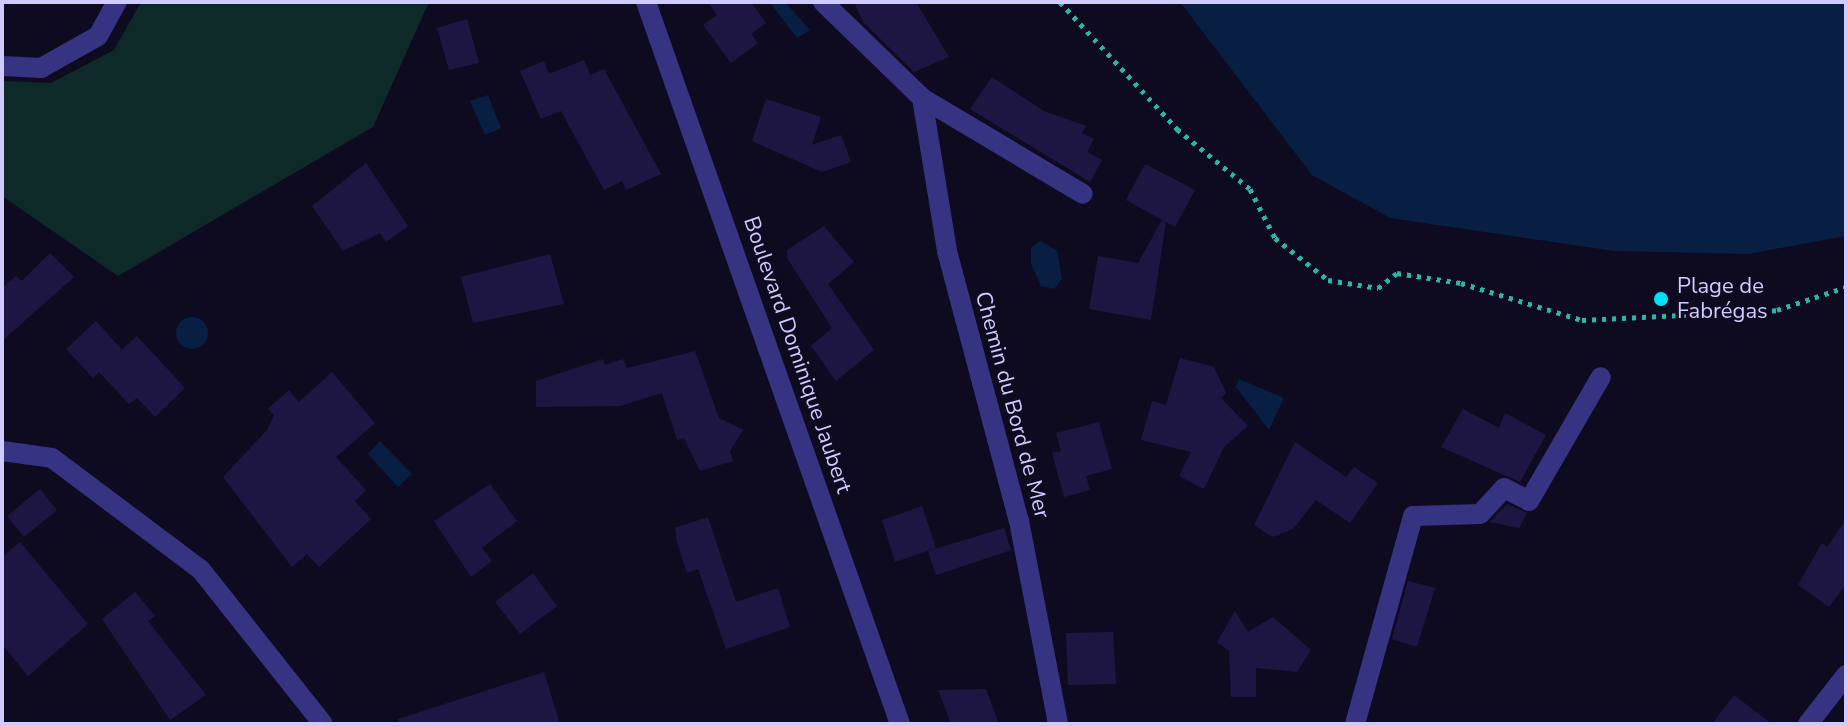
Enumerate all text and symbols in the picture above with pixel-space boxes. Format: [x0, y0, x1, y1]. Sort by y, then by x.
street label: Boulevard Dominique Jaubert [737, 213, 857, 497]
place label: Plage de Fabrégas [1677, 273, 1768, 324]
street label: Chemin du Bord de Mer [969, 289, 1055, 521]
marker: Plage de Fabrégas [1652, 290, 1670, 308]

